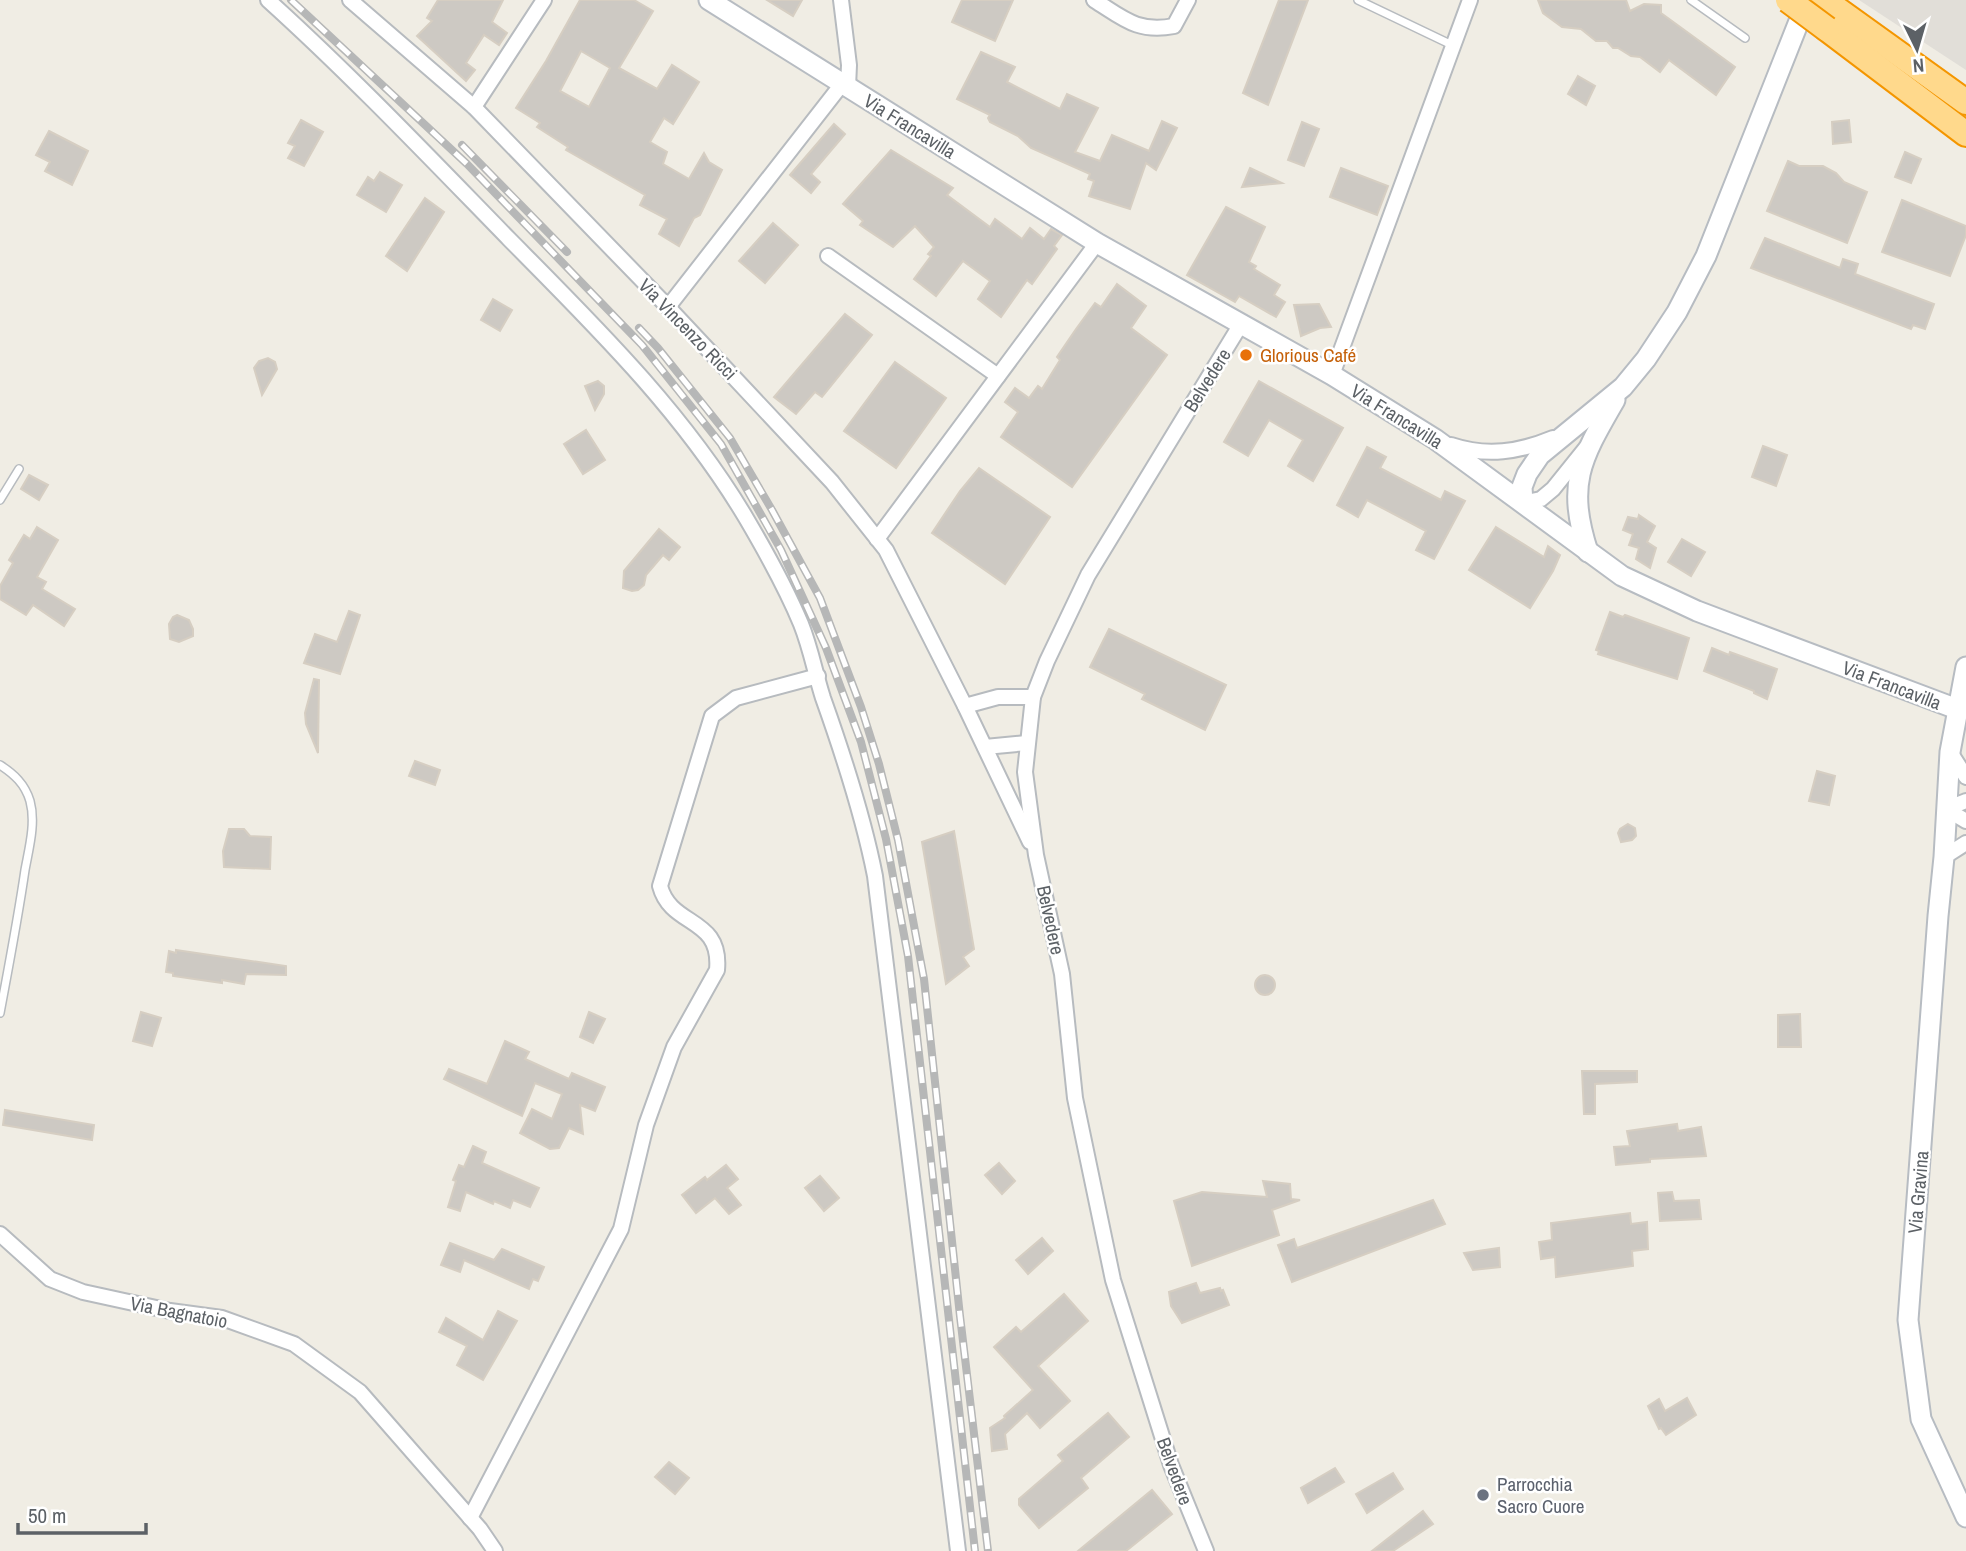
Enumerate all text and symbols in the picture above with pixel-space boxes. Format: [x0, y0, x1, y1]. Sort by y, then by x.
north arrow [1882, 14, 1952, 84]
text: N [1912, 52, 1925, 79]
street label: Via Francavilla [859, 88, 961, 165]
street label: Via Vincenzo Ricci [633, 272, 743, 386]
place label: Glorious Café [1260, 342, 1356, 368]
street label: Belvedere [1177, 343, 1237, 417]
marker: Glorious Café [1238, 347, 1254, 363]
street label: Via Francavilla [1346, 378, 1448, 455]
street label: Via Francavilla [1839, 654, 1945, 716]
street label: Belvedere [1031, 883, 1071, 957]
street label: Via Gravina [1901, 1149, 1935, 1234]
street label: Via Bagnatoio [128, 1290, 230, 1334]
street label: Belvedere [1151, 1434, 1199, 1508]
place label: Parrocchia Sacro Cuore [1497, 1471, 1584, 1519]
marker: Parrocchia Sacro Cuore [1475, 1487, 1491, 1503]
scale bar [18, 1492, 145, 1536]
text: 50 m [28, 1501, 66, 1530]

